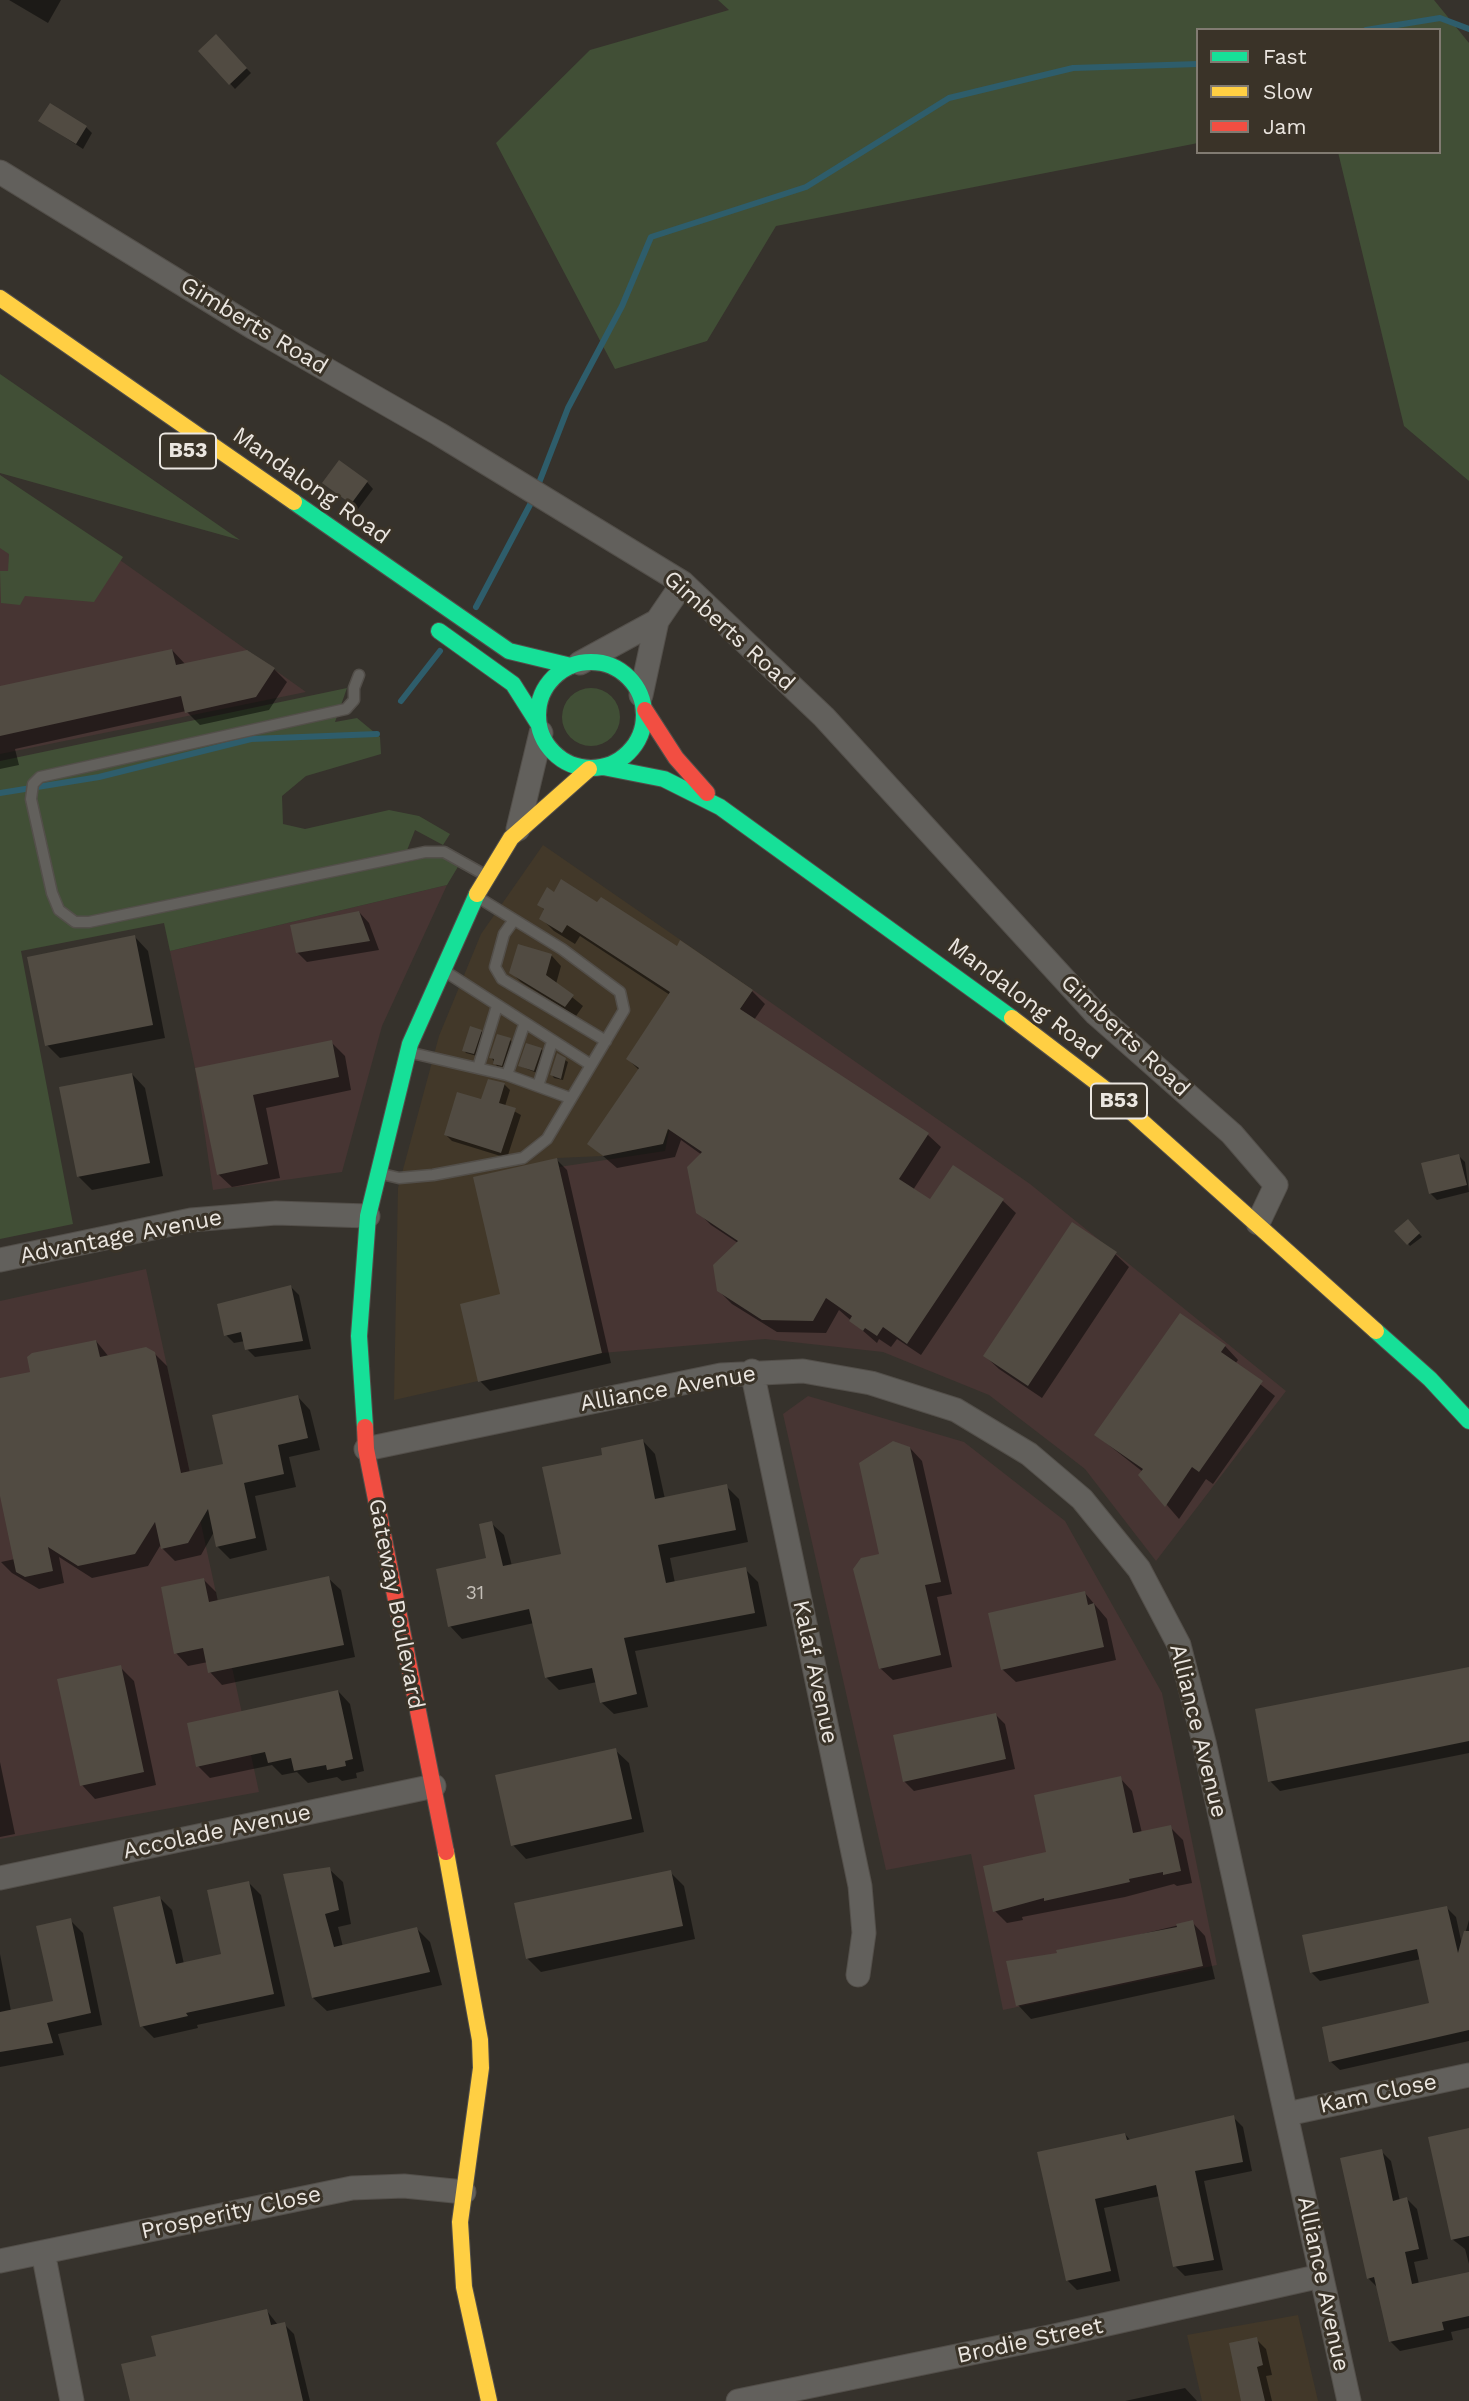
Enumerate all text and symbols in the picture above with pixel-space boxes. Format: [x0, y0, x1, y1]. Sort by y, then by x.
legend [1196, 28, 1441, 154]
text: Fast [1263, 44, 1307, 69]
text: Slow [1263, 79, 1313, 104]
text: Jam [1263, 114, 1306, 139]
street label: Gimberts Road [175, 271, 333, 381]
street label: Mandalong Road [227, 421, 395, 551]
road number: B53 [160, 434, 216, 468]
street label: Gimberts Road [658, 565, 800, 697]
street label: Mandalong Road [942, 932, 1106, 1066]
street label: Gimberts Road [1055, 969, 1195, 1103]
road number: B53 [1091, 1084, 1147, 1118]
street label: Advantage Avenue [18, 1204, 224, 1270]
street label: Alliance Avenue [578, 1360, 758, 1418]
street label: Gateway Boulevard [362, 1496, 430, 1712]
house number: 31 [466, 1582, 484, 1604]
street label: Kalaf Avenue [786, 1598, 844, 1746]
street label: Alliance Avenue [1163, 1641, 1233, 1821]
street label: Accolade Avenue [120, 1799, 314, 1865]
street label: Kam Close [1317, 2068, 1439, 2120]
street label: Prosperity Close [138, 2180, 324, 2246]
street label: Alliance Avenue [1291, 2194, 1355, 2374]
street label: Brodie Street [954, 2312, 1106, 2370]

